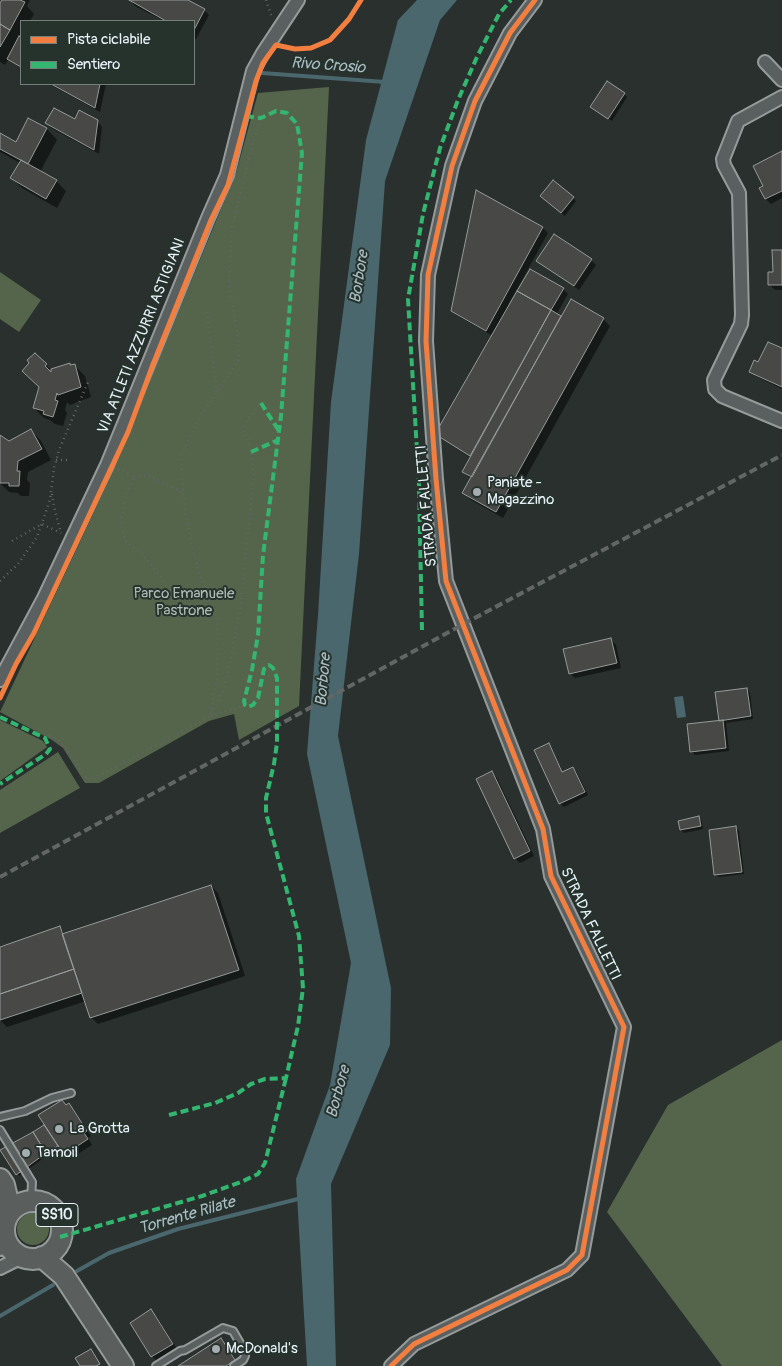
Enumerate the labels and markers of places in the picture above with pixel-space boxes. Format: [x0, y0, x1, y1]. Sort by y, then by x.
place label: Paniate - Magazzino [487, 474, 554, 509]
marker: Paniate - Magazzino [471, 486, 483, 498]
place label: La Grotta [69, 1120, 130, 1138]
marker: La Grotta [53, 1123, 65, 1135]
place label: Tamoil [36, 1144, 78, 1162]
marker: Tamoil [20, 1147, 32, 1159]
place label: McDonald's [226, 1340, 298, 1358]
marker: McDonald's [210, 1343, 222, 1355]

